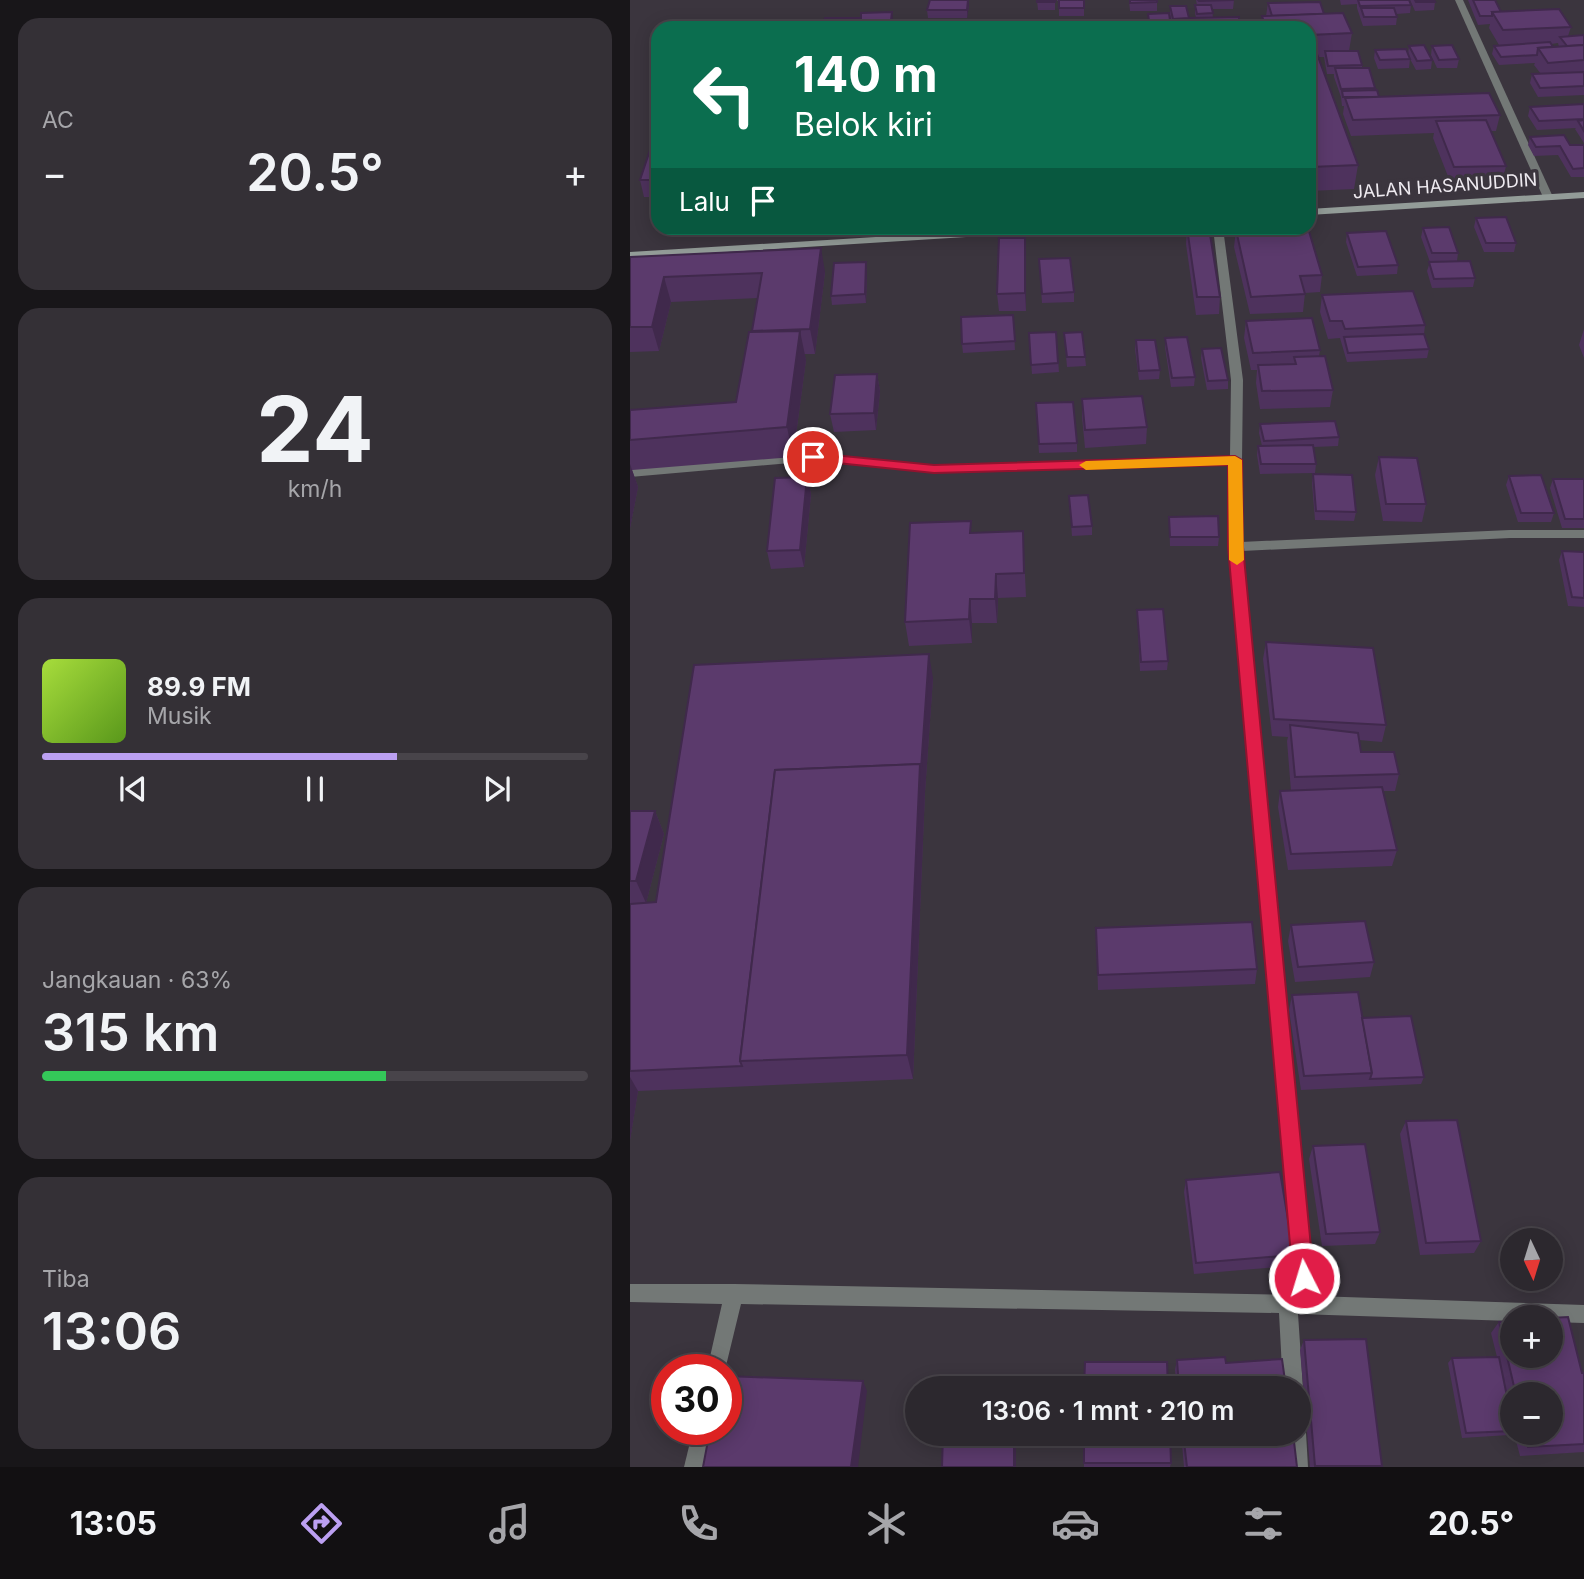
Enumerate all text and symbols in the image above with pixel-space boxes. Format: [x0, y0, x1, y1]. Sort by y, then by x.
text: 140 m [794, 45, 938, 104]
icon: left [679, 49, 770, 140]
text: Belok kiri [794, 105, 933, 144]
text: AC [42, 106, 74, 134]
text: 20.5° [246, 141, 384, 204]
text: − [42, 150, 67, 196]
text: + [563, 150, 588, 196]
street label: JALAN HASANUDDIN [1352, 169, 1538, 202]
icon: arrive [744, 182, 782, 220]
text: Lalu [679, 186, 730, 217]
text: 24 [256, 374, 374, 484]
pin [783, 427, 843, 487]
icon: arrive [794, 438, 832, 476]
text: km/h [288, 475, 342, 503]
text: 89.9 FM [147, 671, 251, 702]
text: Musik [147, 702, 212, 730]
icon: previous [114, 770, 152, 808]
icon: pause [296, 770, 334, 808]
icon: next [478, 770, 516, 808]
text: Jangkauan · 63% [42, 966, 232, 994]
text: 315 km [42, 1001, 219, 1064]
north arrow [1500, 1228, 1563, 1292]
map controls [1500, 1228, 1563, 1445]
position arrow [1267, 1241, 1341, 1315]
text: Tiba [42, 1265, 90, 1293]
text: 13:06 [42, 1300, 181, 1363]
button: + [1500, 1305, 1563, 1368]
speed limit sign: 30 [651, 1354, 742, 1445]
button: − [1500, 1382, 1563, 1445]
text: 13:06 · 1 mnt · 210 m [982, 1395, 1234, 1426]
icon: directions [297, 1499, 346, 1548]
icon: music [485, 1499, 534, 1548]
icon: phone [674, 1499, 723, 1548]
icon: climate [862, 1499, 911, 1548]
icon: car [1051, 1499, 1100, 1548]
icon: filters [1239, 1499, 1288, 1548]
text: 13:05 [70, 1504, 157, 1543]
text: 20.5° [1428, 1504, 1514, 1543]

